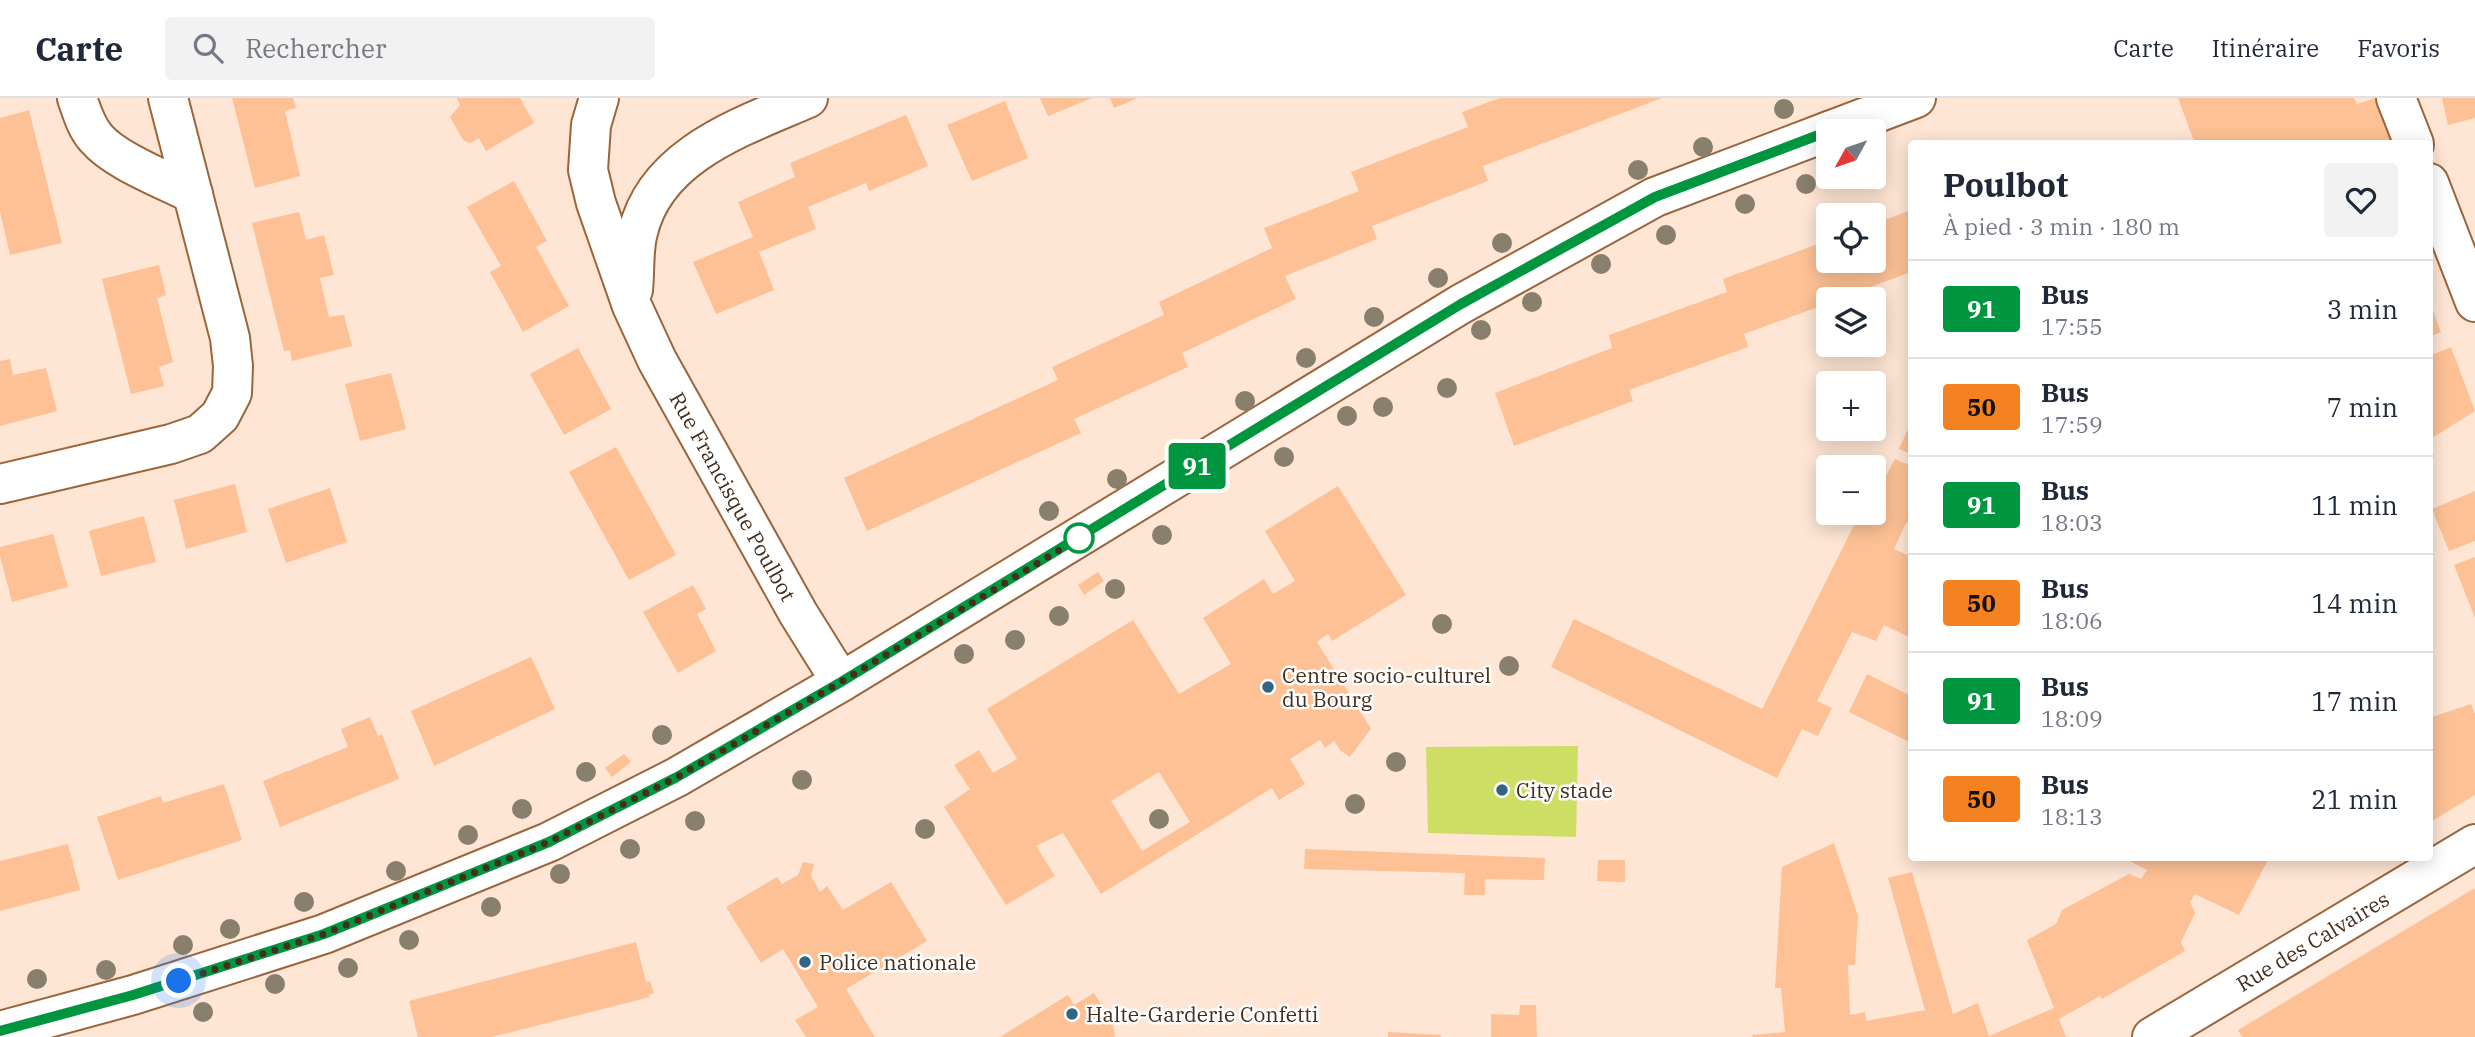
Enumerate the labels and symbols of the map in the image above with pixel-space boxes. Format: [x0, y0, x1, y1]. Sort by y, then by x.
north arrow [1816, 119, 1886, 189]
street label: Rue Francisque Poulbot [664, 387, 803, 606]
line badge: 91 [1166, 443, 1228, 489]
unlabelled marker [1064, 523, 1094, 553]
place label: Centre socio-culturel du Bourg [1282, 661, 1491, 713]
marker: Centre socio-culturel du Bourg [1260, 679, 1276, 695]
place label: City stade [1516, 776, 1613, 804]
marker: City stade [1494, 782, 1510, 798]
street label: Rue des Calvaires [2231, 885, 2394, 998]
place label: Police nationale [819, 948, 976, 976]
marker: Police nationale [797, 954, 813, 970]
your location [161, 963, 196, 998]
place label: Halte-Garderie Confetti [1086, 1000, 1318, 1028]
marker: Halte-Garderie Confetti [1064, 1006, 1080, 1022]

